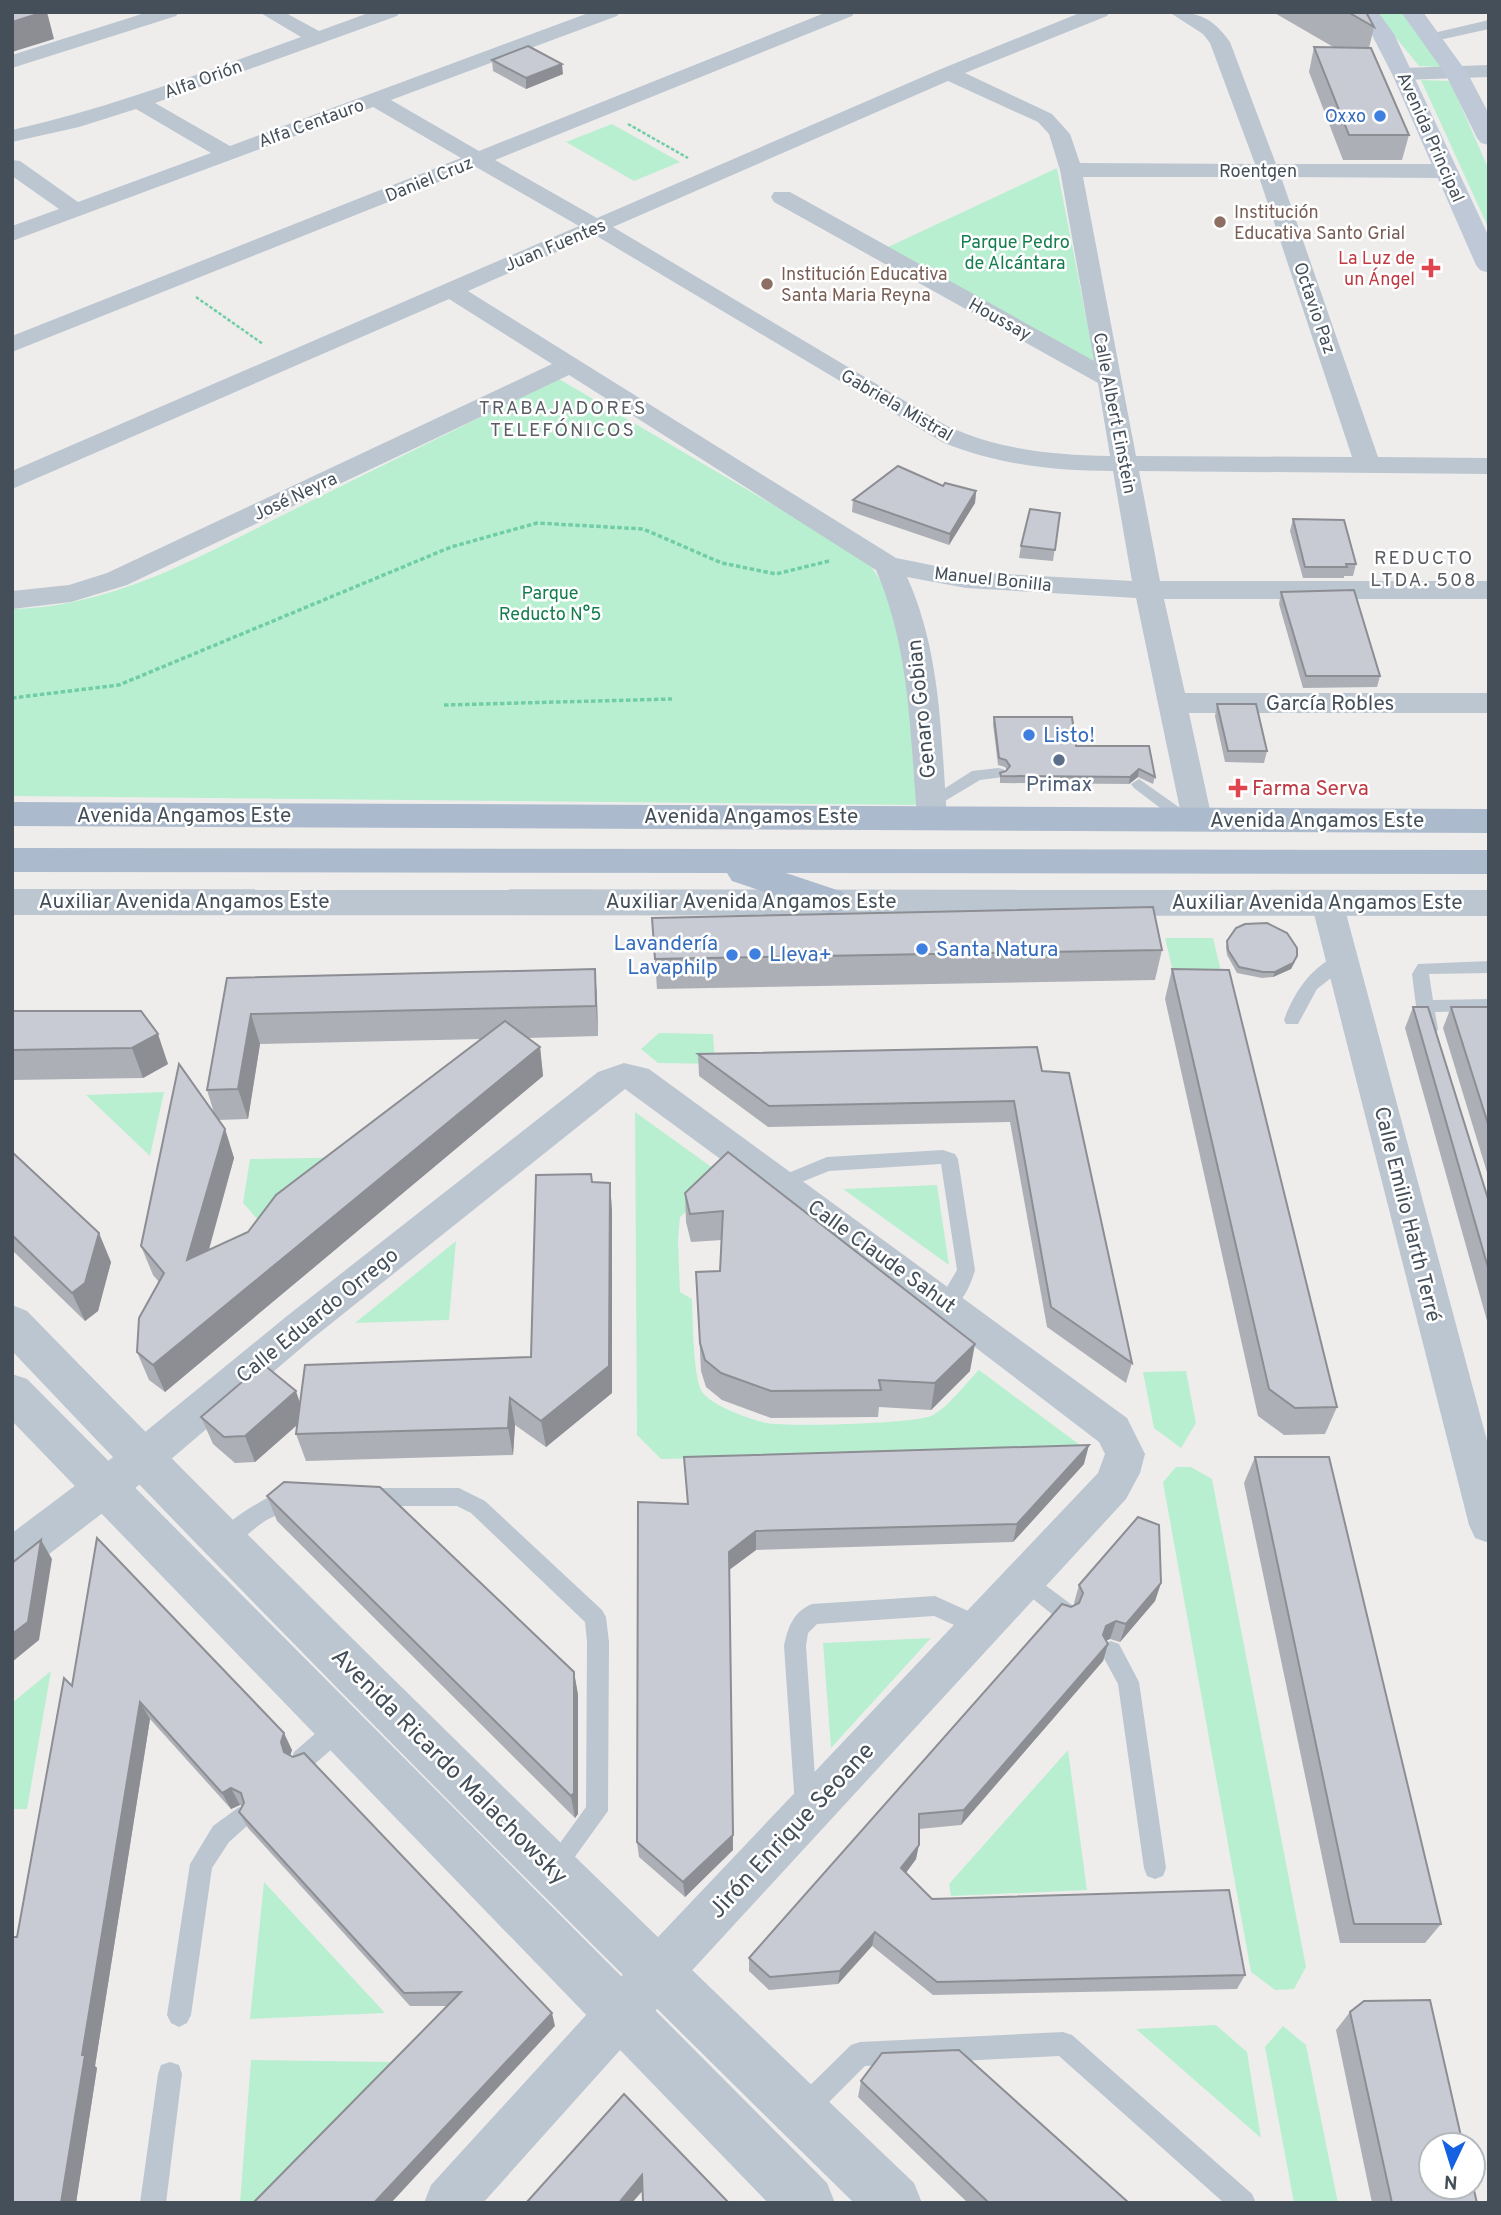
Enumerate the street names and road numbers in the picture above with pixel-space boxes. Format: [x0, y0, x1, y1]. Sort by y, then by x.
street label: Alfa Orión [161, 56, 246, 105]
street label: Avenida Principal [1391, 69, 1469, 206]
street label: Alfa Centauro [255, 95, 368, 154]
street label: Daniel Cruz [382, 152, 477, 208]
street label: Roentgen [1219, 161, 1297, 184]
street label: Juan Fuentes [501, 215, 610, 278]
street label: Octavio Paz [1287, 260, 1340, 357]
street label: Houssay [964, 294, 1035, 347]
street label: Calle Albert Einstein [1087, 331, 1140, 496]
street label: Gabriela Mistral [836, 365, 956, 448]
street label: José Neyra [250, 468, 341, 527]
street label: Manuel Bonilla [933, 563, 1053, 598]
street label: Genaro Gobian [902, 638, 943, 780]
street label: García Robles [1266, 691, 1394, 718]
street label: Avenida Angamos Este [77, 803, 291, 830]
street label: Avenida Angamos Este [644, 804, 858, 831]
street label: Avenida Angamos Este [1210, 808, 1424, 835]
street label: Auxiliar Avenida Angamos Este [38, 889, 330, 916]
street label: Auxiliar Avenida Angamos Este [605, 889, 897, 916]
street label: Auxiliar Avenida Angamos Este [1171, 890, 1463, 917]
street label: Calle Emilio Harth Terré [1367, 1104, 1446, 1325]
street label: Calle Claude Sahut [802, 1194, 961, 1320]
street label: Calle Eduardo Orrego [231, 1242, 405, 1390]
street label: Avenida Ricardo Malachowsky [324, 1643, 573, 1892]
street label: Jirón Enrique Seoane [703, 1737, 882, 1926]

